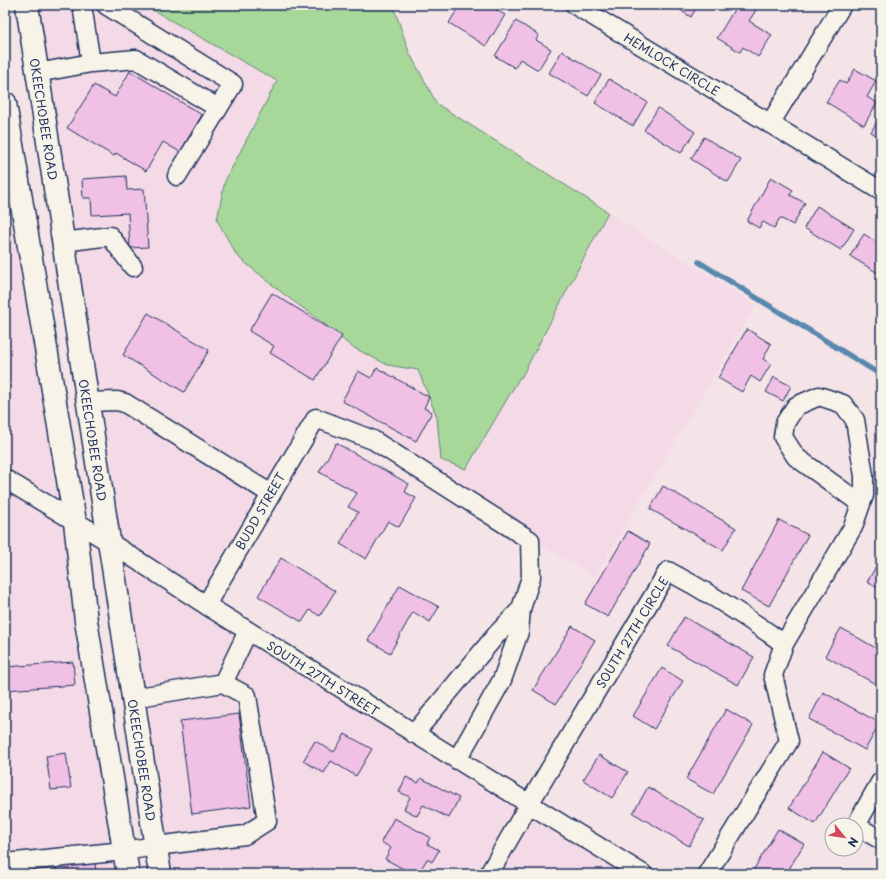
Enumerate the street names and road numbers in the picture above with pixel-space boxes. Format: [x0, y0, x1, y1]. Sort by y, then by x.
street label: HEMLOCK CIRCLE [621, 28, 723, 100]
street label: OKEECHOBEE ROAD [25, 57, 63, 181]
street label: OKEECHOBEE ROAD [74, 378, 112, 502]
street label: BUDD STREET [231, 468, 290, 553]
street label: SOUTH 27TH CIRCLE [591, 573, 673, 691]
street label: SOUTH 27TH STREET [263, 636, 383, 720]
street label: OKEECHOBEE ROAD [123, 698, 161, 822]

